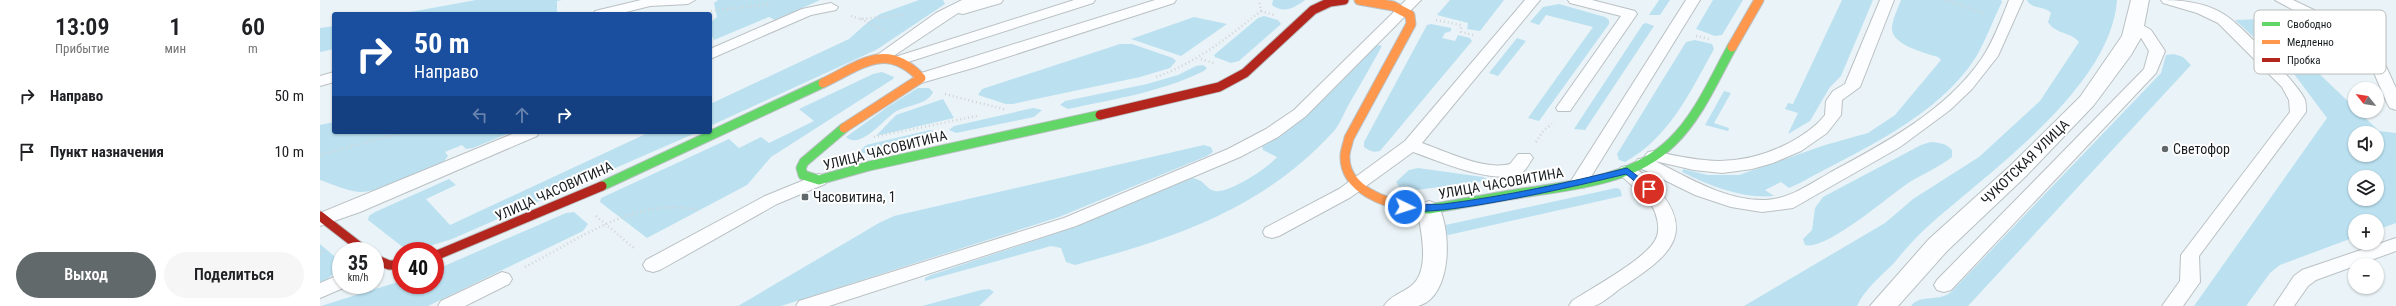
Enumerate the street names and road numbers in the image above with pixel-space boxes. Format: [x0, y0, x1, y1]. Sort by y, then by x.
street label: ЧУКОТСКАЯ УЛИЦА [1978, 116, 2072, 208]
street label: УЛИЦА ЧАСОВИТИНА [822, 127, 948, 173]
street label: УЛИЦА ЧАСОВИТИНА [493, 158, 615, 224]
street label: УЛИЦА ЧАСОВИТИНА [1437, 164, 1565, 202]

